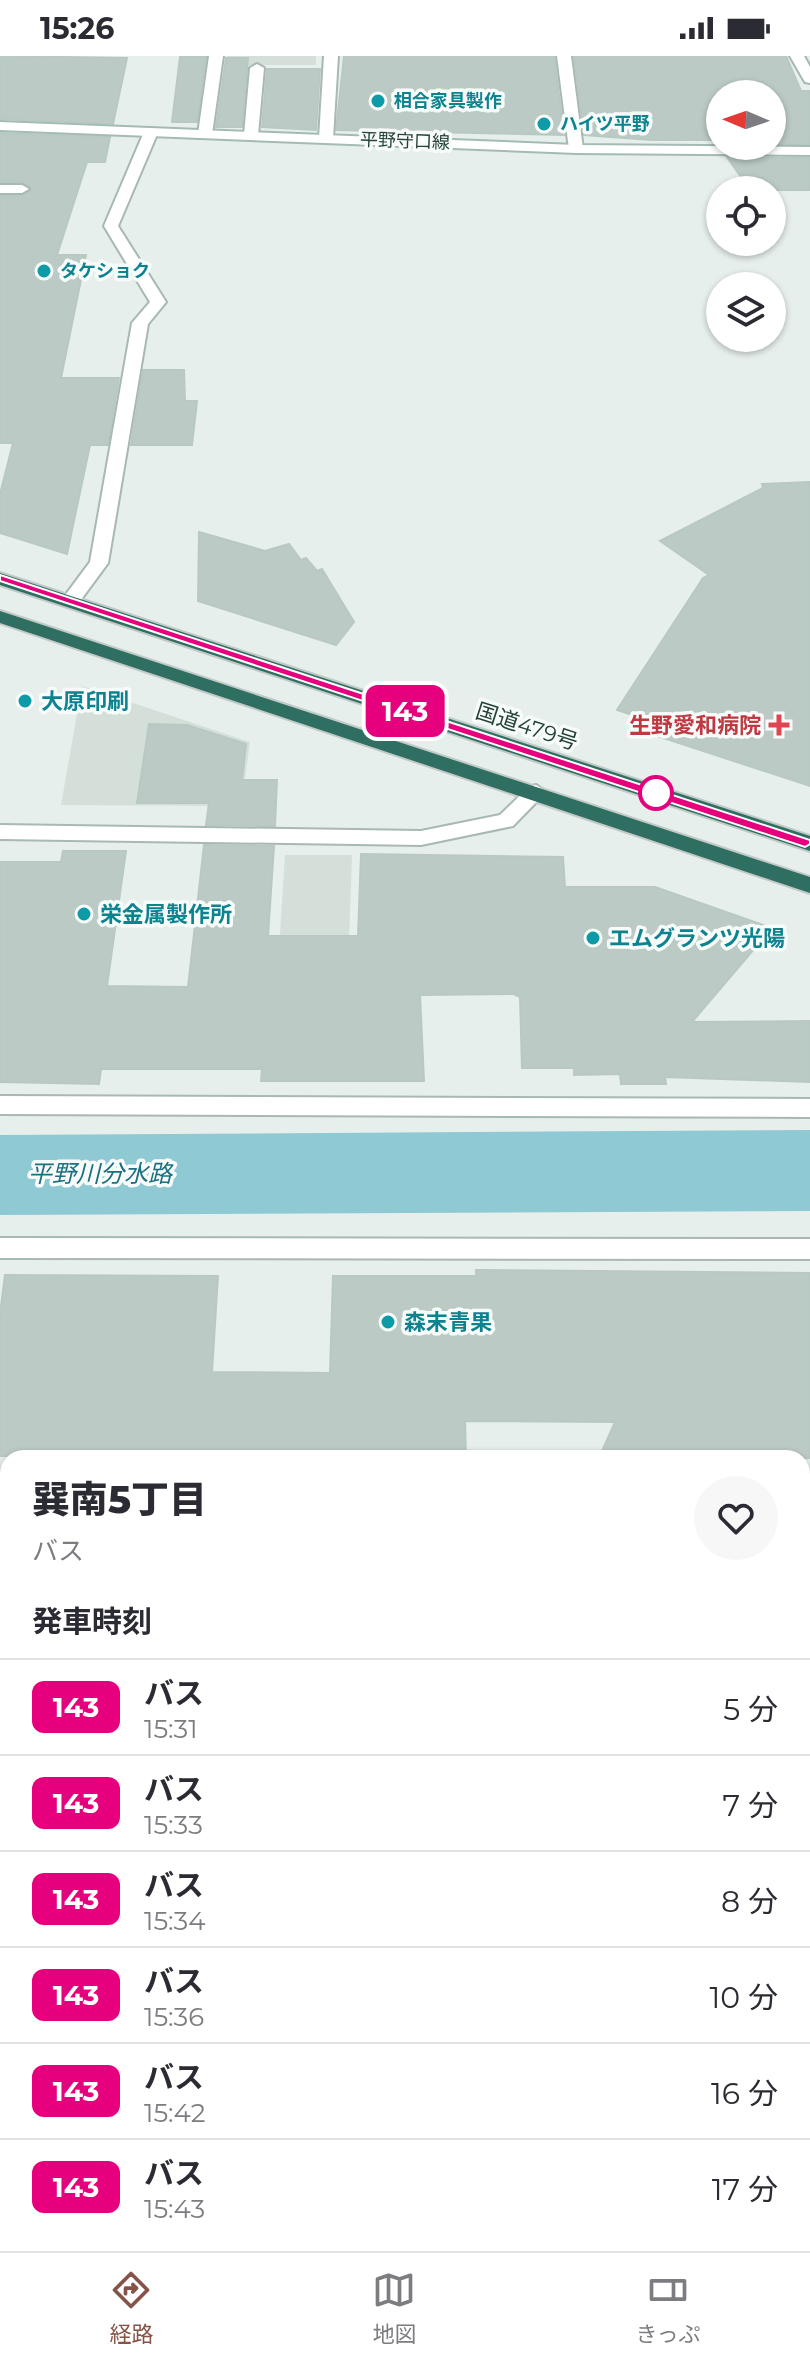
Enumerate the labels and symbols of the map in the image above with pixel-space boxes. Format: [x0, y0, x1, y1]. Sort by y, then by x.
north arrow [706, 80, 786, 160]
place label: 相合家具製作 [394, 90, 502, 112]
marker: 相合家具製作 [369, 92, 387, 110]
place label: ハイツ平野 [560, 113, 650, 135]
marker: ハイツ平野 [535, 115, 553, 133]
street label: 平野守口線 [360, 128, 450, 154]
place label: タケショク [60, 260, 150, 282]
marker: タケショク [35, 262, 53, 280]
line badge: 143 [359, 685, 451, 737]
place label: 大原印刷 [41, 688, 129, 715]
marker: 大原印刷 [16, 692, 34, 710]
street label: 国道479号 [472, 697, 581, 756]
place label: 生野愛和病院 [629, 712, 761, 739]
marker: 生野愛和病院 [768, 714, 790, 736]
unlabelled marker [639, 776, 673, 810]
place label: 栄金属製作所 [100, 901, 232, 928]
marker: 栄金属製作所 [75, 905, 93, 923]
place label: エムグランツ光陽 [609, 925, 785, 952]
marker: エムグランツ光陽 [584, 929, 602, 947]
water label: 平野川分水路 [28, 1159, 174, 1188]
place label: 森末青果 [404, 1309, 492, 1336]
marker: 森末青果 [379, 1313, 397, 1331]

